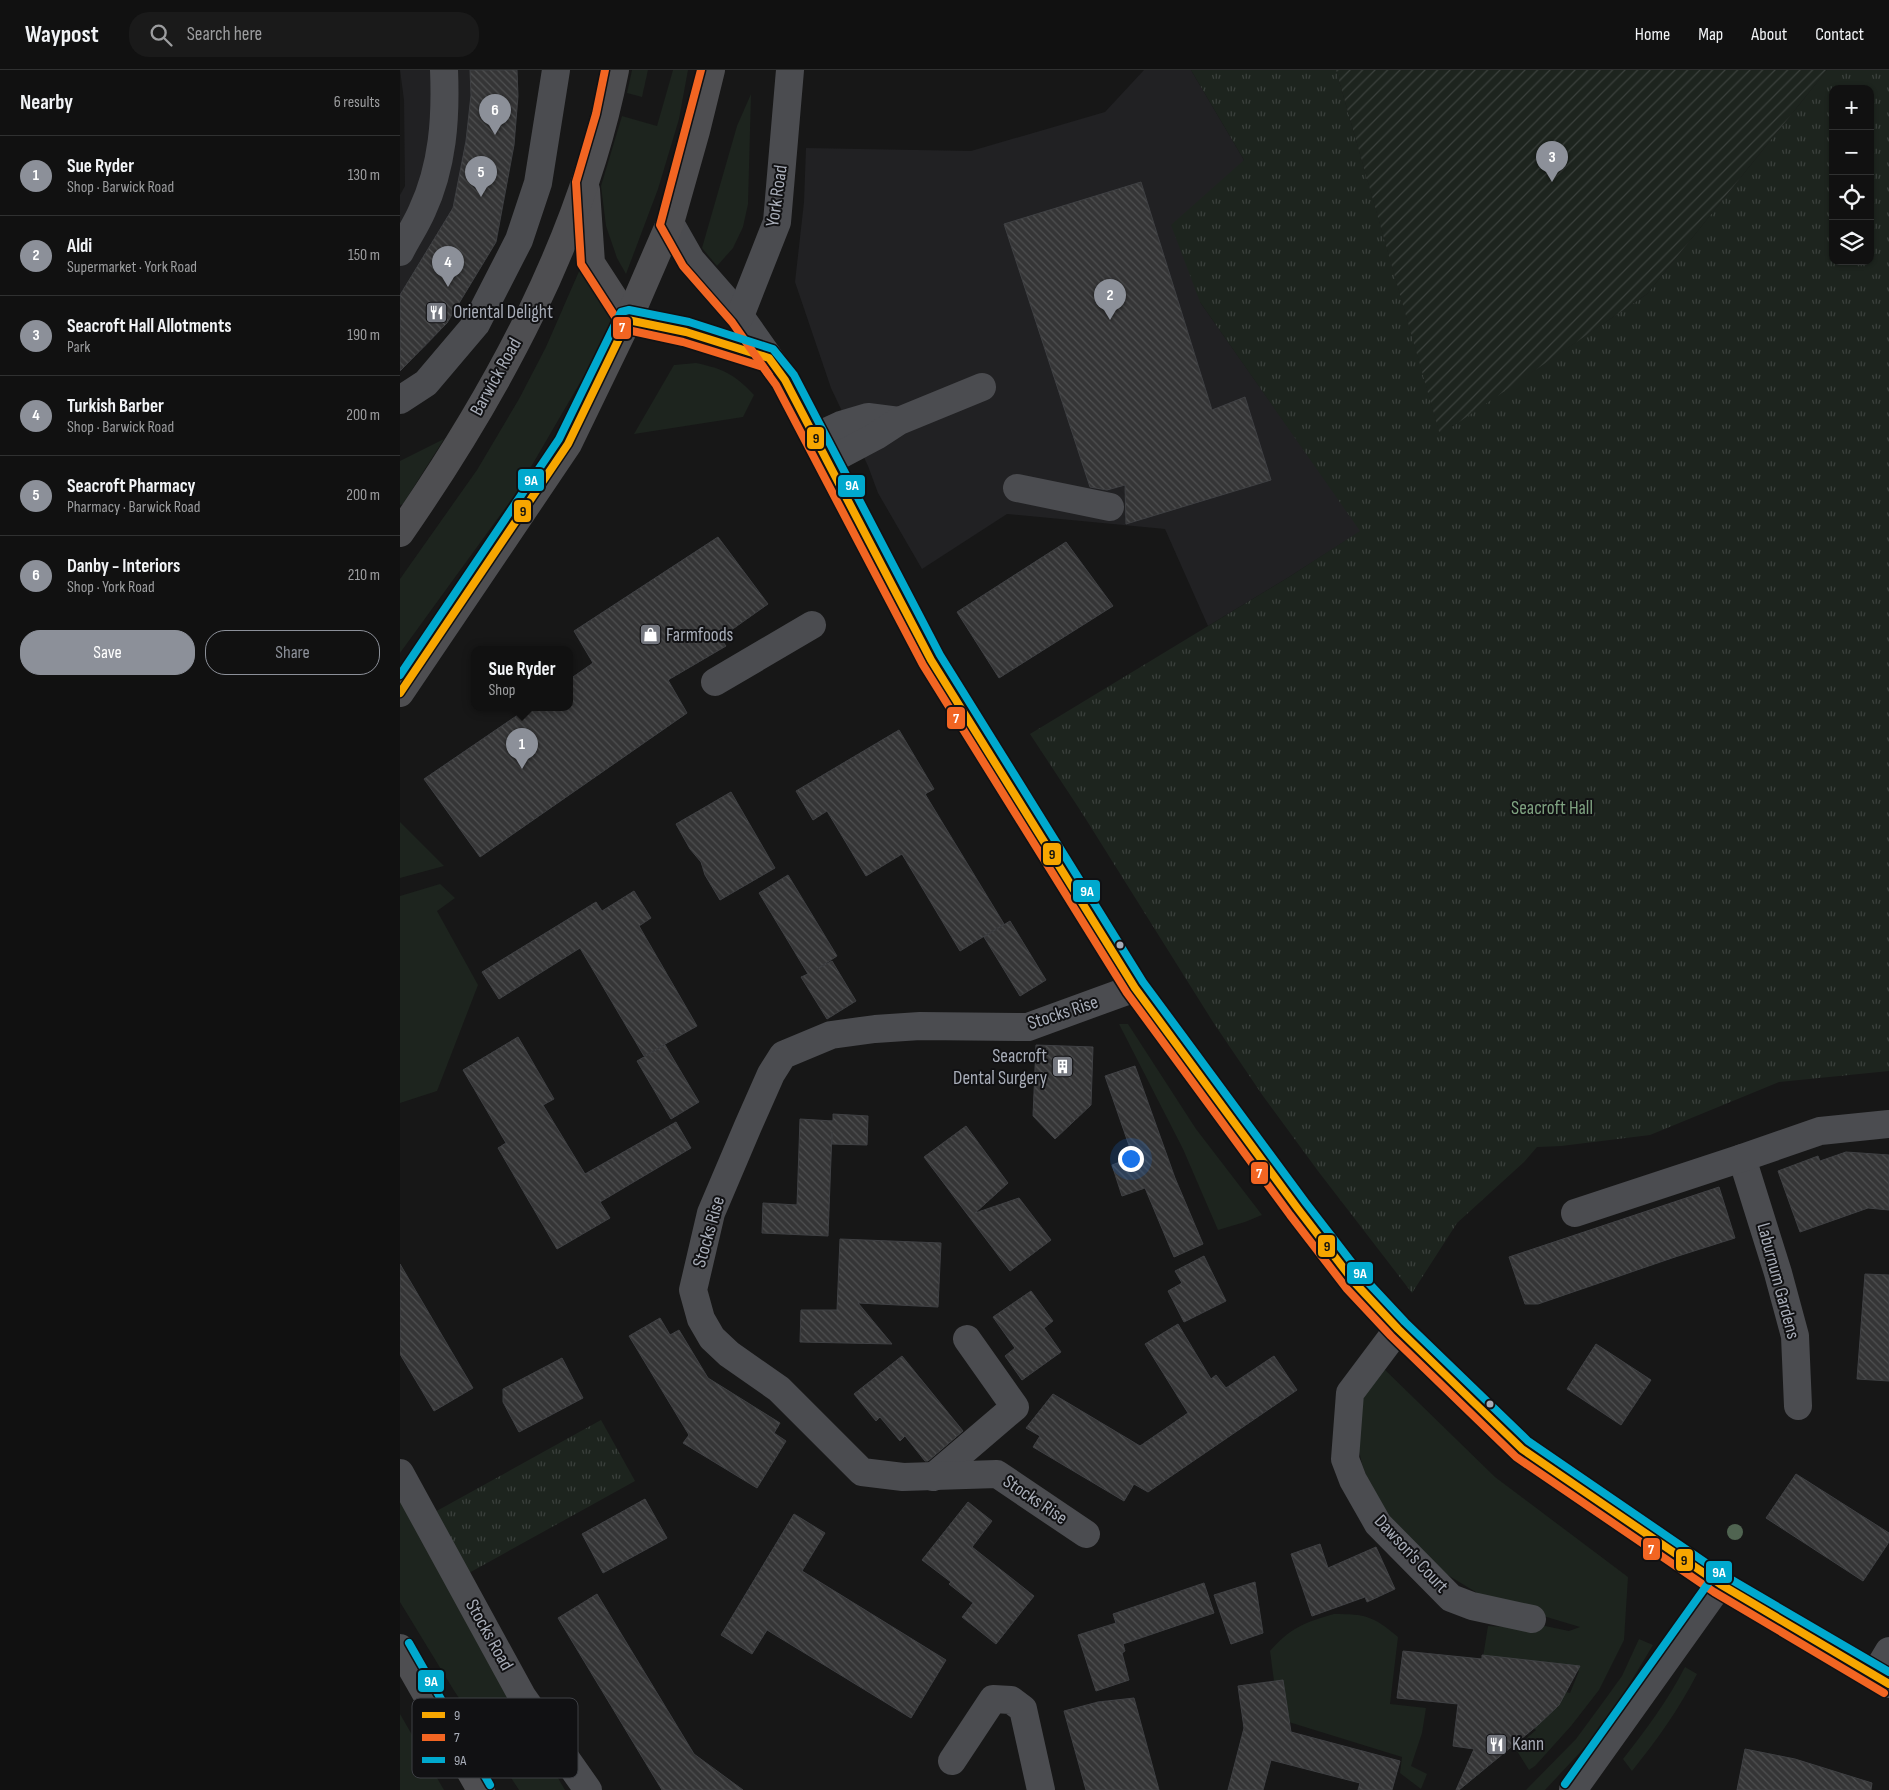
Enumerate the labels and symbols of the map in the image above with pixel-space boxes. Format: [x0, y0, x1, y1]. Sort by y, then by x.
pin: 6 [479, 94, 511, 135]
pin: 3 [1536, 141, 1568, 182]
pin: 5 [465, 156, 497, 197]
street label: York Road [761, 164, 793, 228]
pin: 4 [432, 246, 464, 287]
pin: 2 [1094, 279, 1126, 320]
restaurant icon: Oriental Delight [425, 300, 449, 324]
place label: Oriental Delight [453, 301, 553, 324]
line badge: 7 [612, 316, 632, 340]
text: 7 [619, 319, 626, 336]
street label: Barwick Road [465, 334, 527, 420]
line badge: 9 [806, 426, 825, 450]
text: 9 [813, 430, 820, 447]
line badge: 9A [517, 468, 545, 492]
text: 9A [524, 472, 538, 489]
line badge: 9A [837, 474, 866, 498]
text: 9A [845, 477, 859, 494]
line badge: 9 [513, 499, 532, 523]
text: 9 [520, 503, 527, 520]
shop icon: Farmfoods [638, 623, 662, 647]
place label: Farmfoods [666, 624, 734, 647]
line badge: 7 [946, 706, 966, 730]
text: 7 [953, 710, 960, 727]
pin: 1 [506, 728, 538, 769]
park label: Seacroft Hall [1511, 797, 1593, 820]
line badge: 9 [1042, 842, 1062, 866]
text: 9 [1049, 846, 1056, 863]
line badge: 9A [1072, 879, 1101, 903]
text: 9A [1080, 883, 1094, 900]
unlabelled marker [1115, 940, 1125, 950]
street label: Stocks Rise [1025, 991, 1101, 1035]
place label: Seacroft Dental Surgery [953, 1045, 1048, 1090]
building icon: Seacroft Dental Surgery [1051, 1055, 1075, 1079]
your location [1118, 1146, 1144, 1172]
line badge: 7 [1250, 1161, 1269, 1185]
text: 7 [1256, 1165, 1263, 1182]
street label: Stocks Rise [688, 1194, 730, 1270]
street label: Laburnum Gardens [1751, 1220, 1805, 1342]
line badge: 9 [1317, 1234, 1336, 1258]
text: 9 [1324, 1238, 1331, 1255]
line badge: 9A [1346, 1261, 1374, 1285]
text: 9A [1353, 1265, 1367, 1282]
unlabelled marker [1485, 1399, 1495, 1409]
street label: Stocks Rise [998, 1470, 1072, 1530]
street label: Dawson's Court [1369, 1510, 1453, 1598]
line badge: 7 [1642, 1537, 1661, 1561]
text: 7 [1648, 1541, 1655, 1558]
line badge: 9 [1675, 1548, 1694, 1572]
text: 9 [1681, 1552, 1688, 1569]
line badge: 9A [1705, 1560, 1733, 1584]
text: 9A [1712, 1564, 1726, 1581]
street label: Stocks Road [460, 1595, 518, 1675]
line badge: 9A [417, 1669, 445, 1693]
text: 9A [424, 1673, 438, 1690]
legend [412, 1698, 578, 1778]
text: 9 [454, 1707, 460, 1724]
text: 7 [454, 1729, 460, 1746]
restaurant icon: Kann [1484, 1732, 1508, 1756]
place label: Kann [1512, 1733, 1544, 1756]
text: 9A [454, 1752, 467, 1769]

